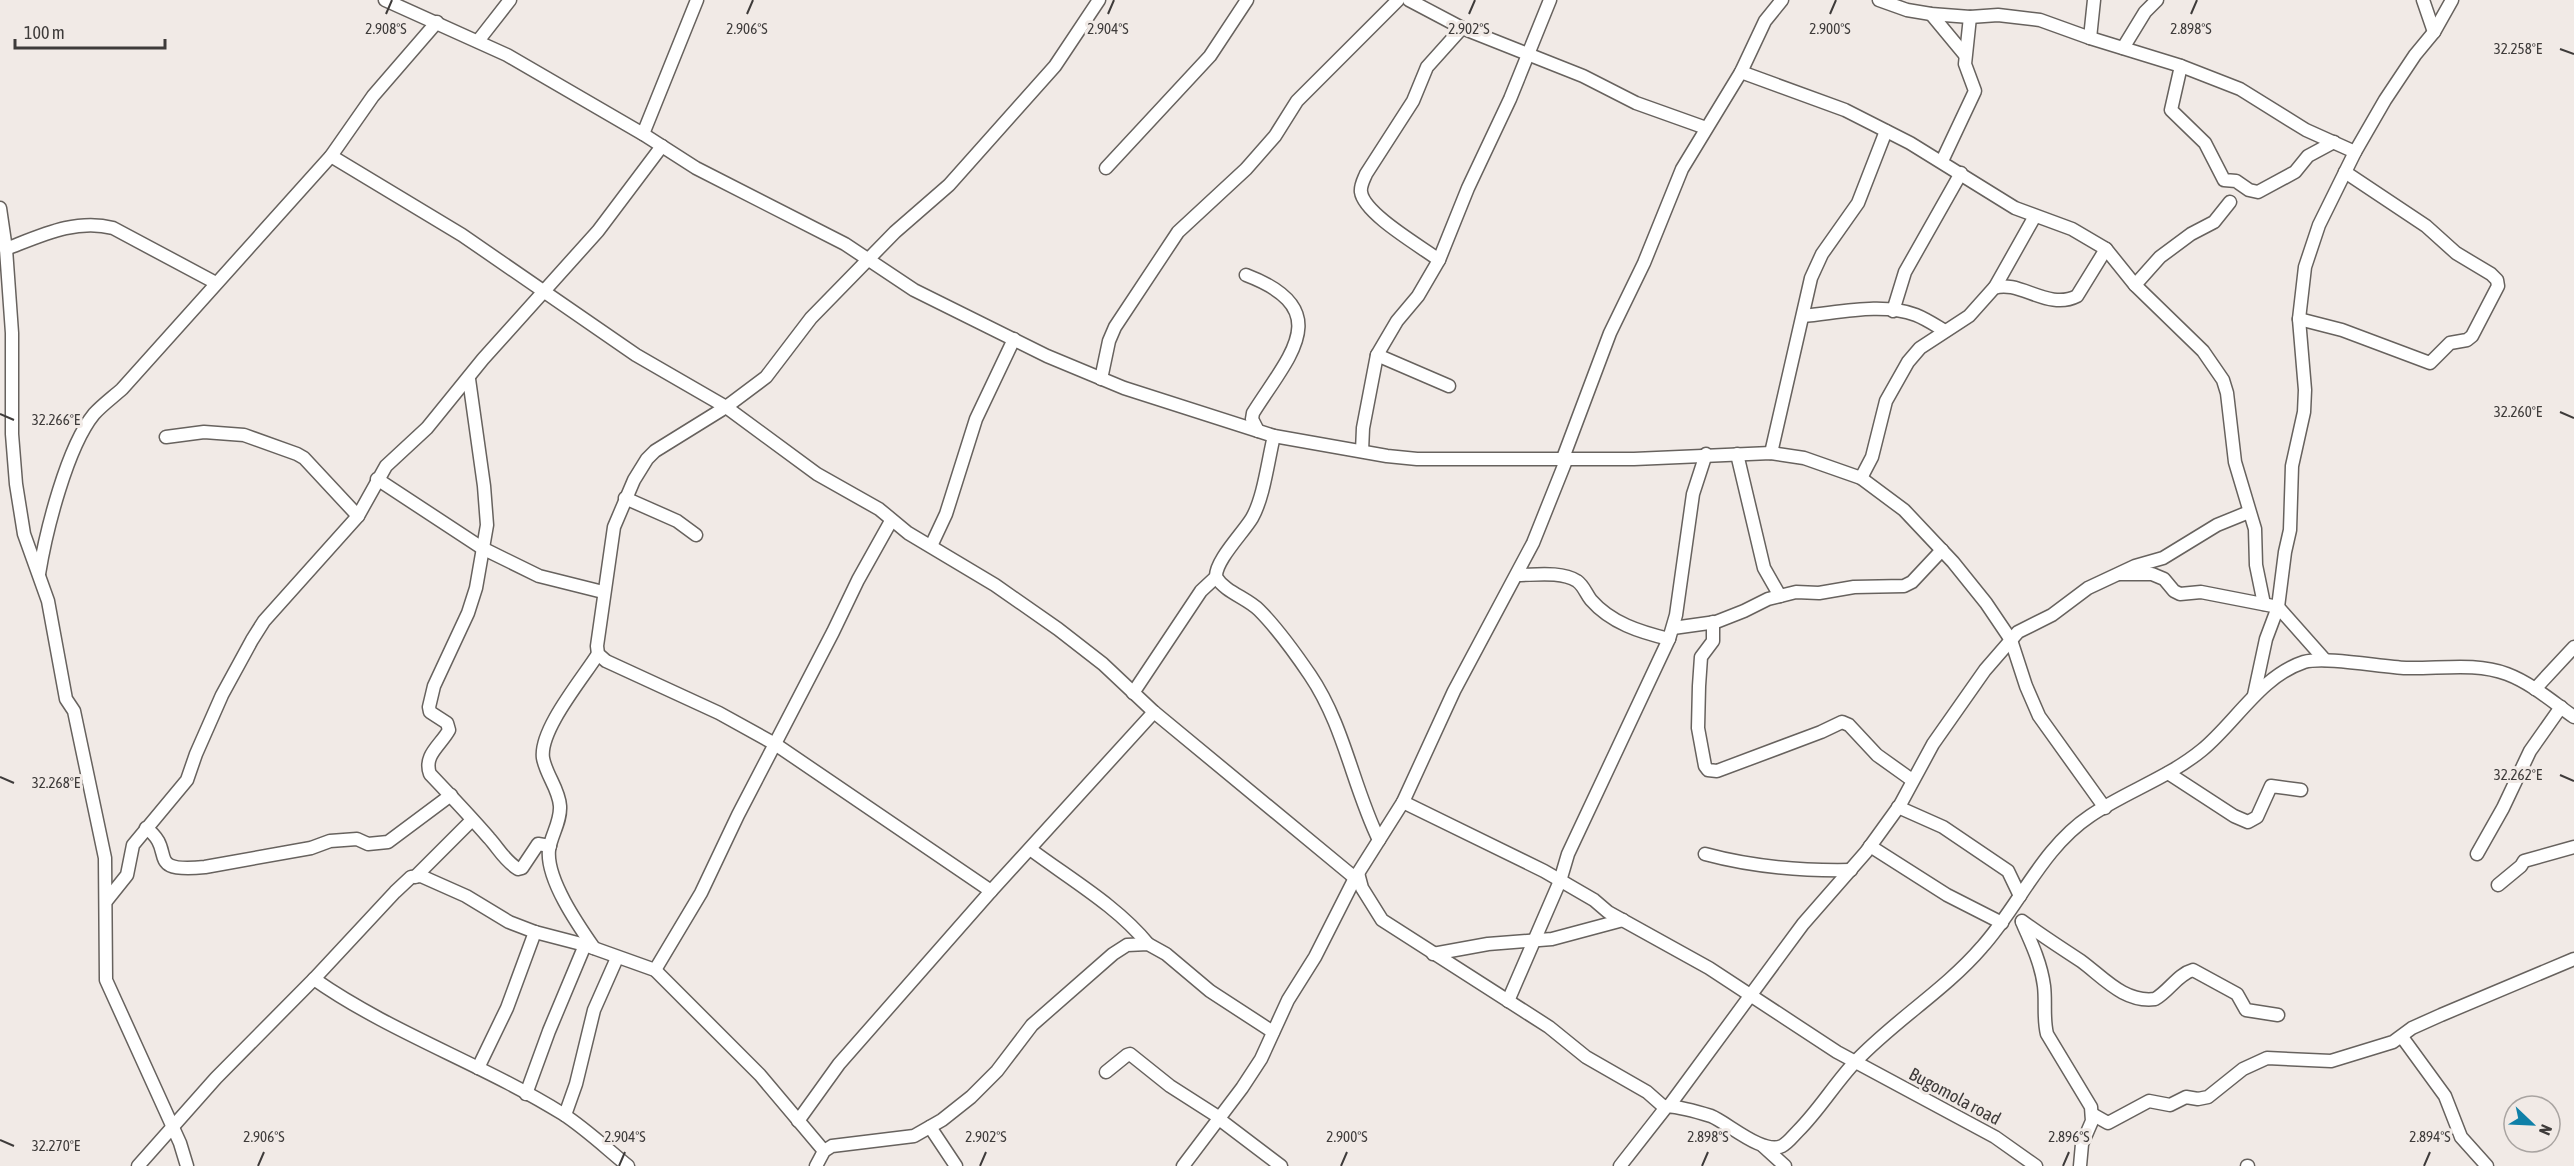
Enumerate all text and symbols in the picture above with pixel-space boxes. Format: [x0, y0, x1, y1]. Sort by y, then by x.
scale bar [15, 12, 165, 50]
text: 2.908°S [365, 20, 407, 37]
text: 2.906°S [726, 20, 768, 37]
text: 2.904°S [1087, 20, 1129, 37]
text: 2.902°S [1448, 20, 1490, 37]
text: 2.900°S [1809, 20, 1851, 37]
text: 2.898°S [2170, 20, 2212, 37]
text: 100 m [24, 22, 65, 43]
text: 32.258°E [2494, 40, 2543, 57]
text: 32.260°E [2494, 403, 2543, 420]
text: 32.266°E [32, 411, 81, 428]
text: 32.262°E [2494, 766, 2543, 783]
text: 32.268°E [32, 774, 81, 791]
street label: Bugomola road [1906, 1063, 2004, 1129]
north arrow [2502, 1094, 2562, 1154]
text: N [2536, 1122, 2556, 1138]
text: 2.906°S [243, 1128, 285, 1145]
text: 2.904°S [604, 1128, 646, 1145]
text: 2.902°S [965, 1128, 1007, 1145]
text: 2.900°S [1326, 1128, 1368, 1145]
text: 2.898°S [1687, 1128, 1729, 1145]
text: 2.896°S [2048, 1128, 2090, 1145]
text: 2.894°S [2409, 1128, 2451, 1145]
text: 32.270°E [32, 1137, 81, 1154]

